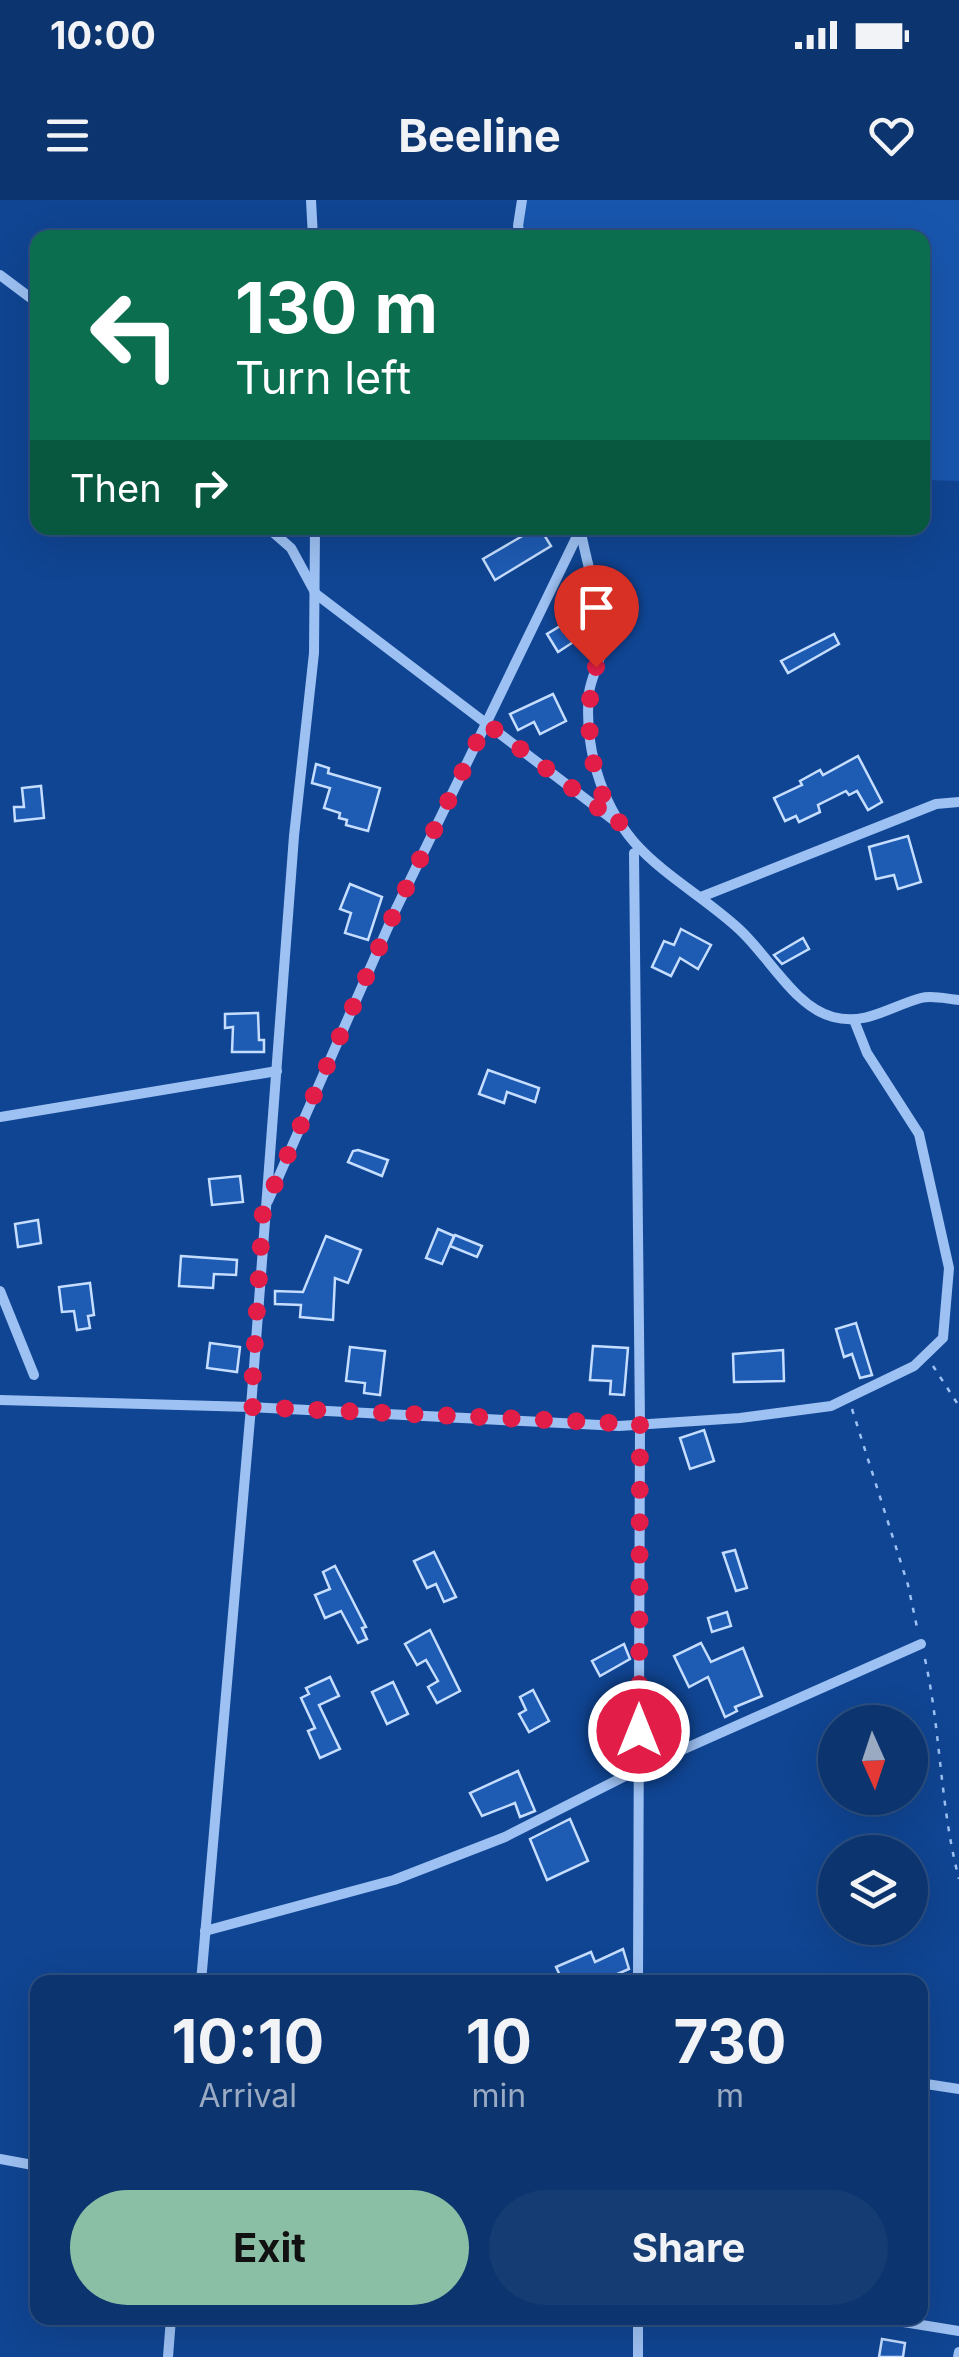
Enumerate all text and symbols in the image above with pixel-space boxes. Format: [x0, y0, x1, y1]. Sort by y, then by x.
text: 10:00 [50, 12, 156, 58]
icon: menu [40, 108, 95, 163]
text: Beeline [398, 108, 561, 163]
icon: heart [864, 108, 919, 163]
text: 130 m [235, 265, 438, 350]
icon: left [70, 270, 200, 400]
text: Turn left [235, 350, 411, 405]
icon: right [182, 460, 237, 515]
text: Then [70, 465, 162, 511]
pin [554, 565, 639, 668]
icon: arrive [569, 580, 624, 635]
position arrow [587, 1679, 691, 1783]
north arrow [818, 1705, 928, 1815]
map controls [818, 1705, 928, 1945]
button: layers [818, 1835, 928, 1945]
text: 10:10 [171, 2005, 324, 2077]
text: 10 [466, 2005, 532, 2077]
text: 730 [673, 2005, 787, 2077]
text: Arrival [199, 2076, 297, 2115]
text: min [471, 2076, 526, 2115]
text: m [716, 2076, 744, 2115]
button: Exit [70, 2190, 469, 2305]
button: Share [489, 2190, 888, 2305]

